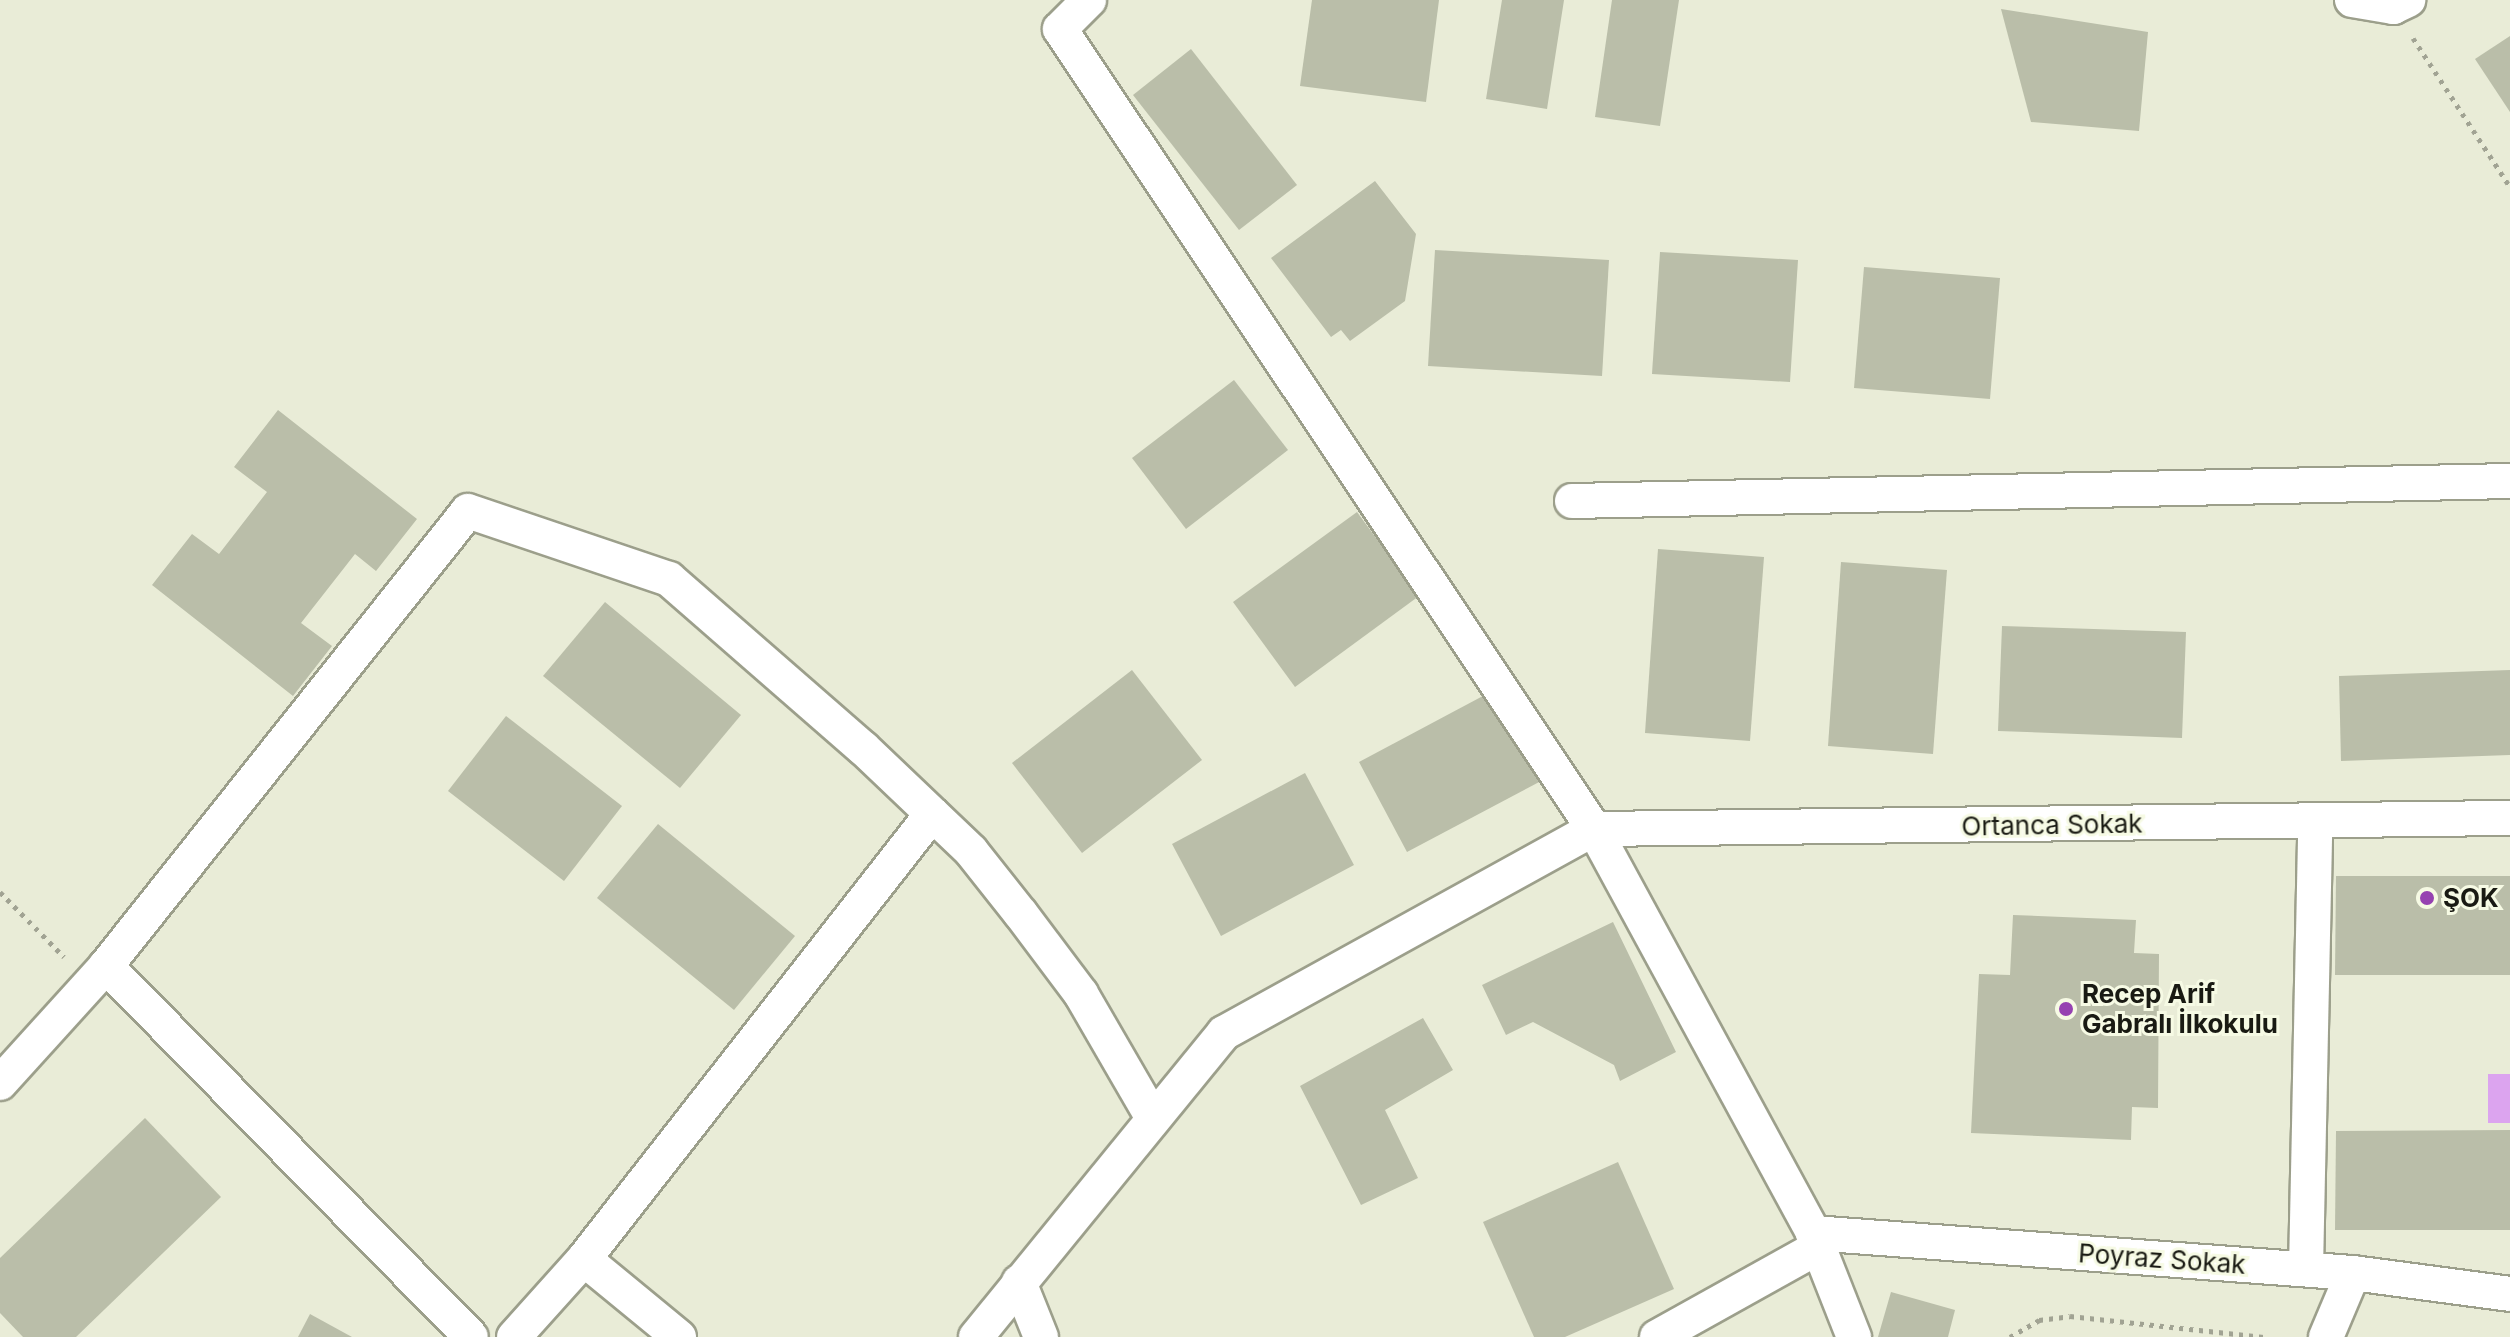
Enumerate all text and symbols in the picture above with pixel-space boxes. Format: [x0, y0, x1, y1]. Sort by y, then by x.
street label: Ortanca Sokak [1961, 808, 2143, 842]
place label: ŞOK [2443, 882, 2499, 914]
marker: ŞOK [2418, 889, 2436, 907]
place label: Recep Arif Gabralı İlkokulu [2082, 978, 2278, 1040]
marker: Recep Arif Gabralı İlkokulu [2057, 1000, 2075, 1018]
street label: Poyraz Sokak [2077, 1238, 2247, 1280]

